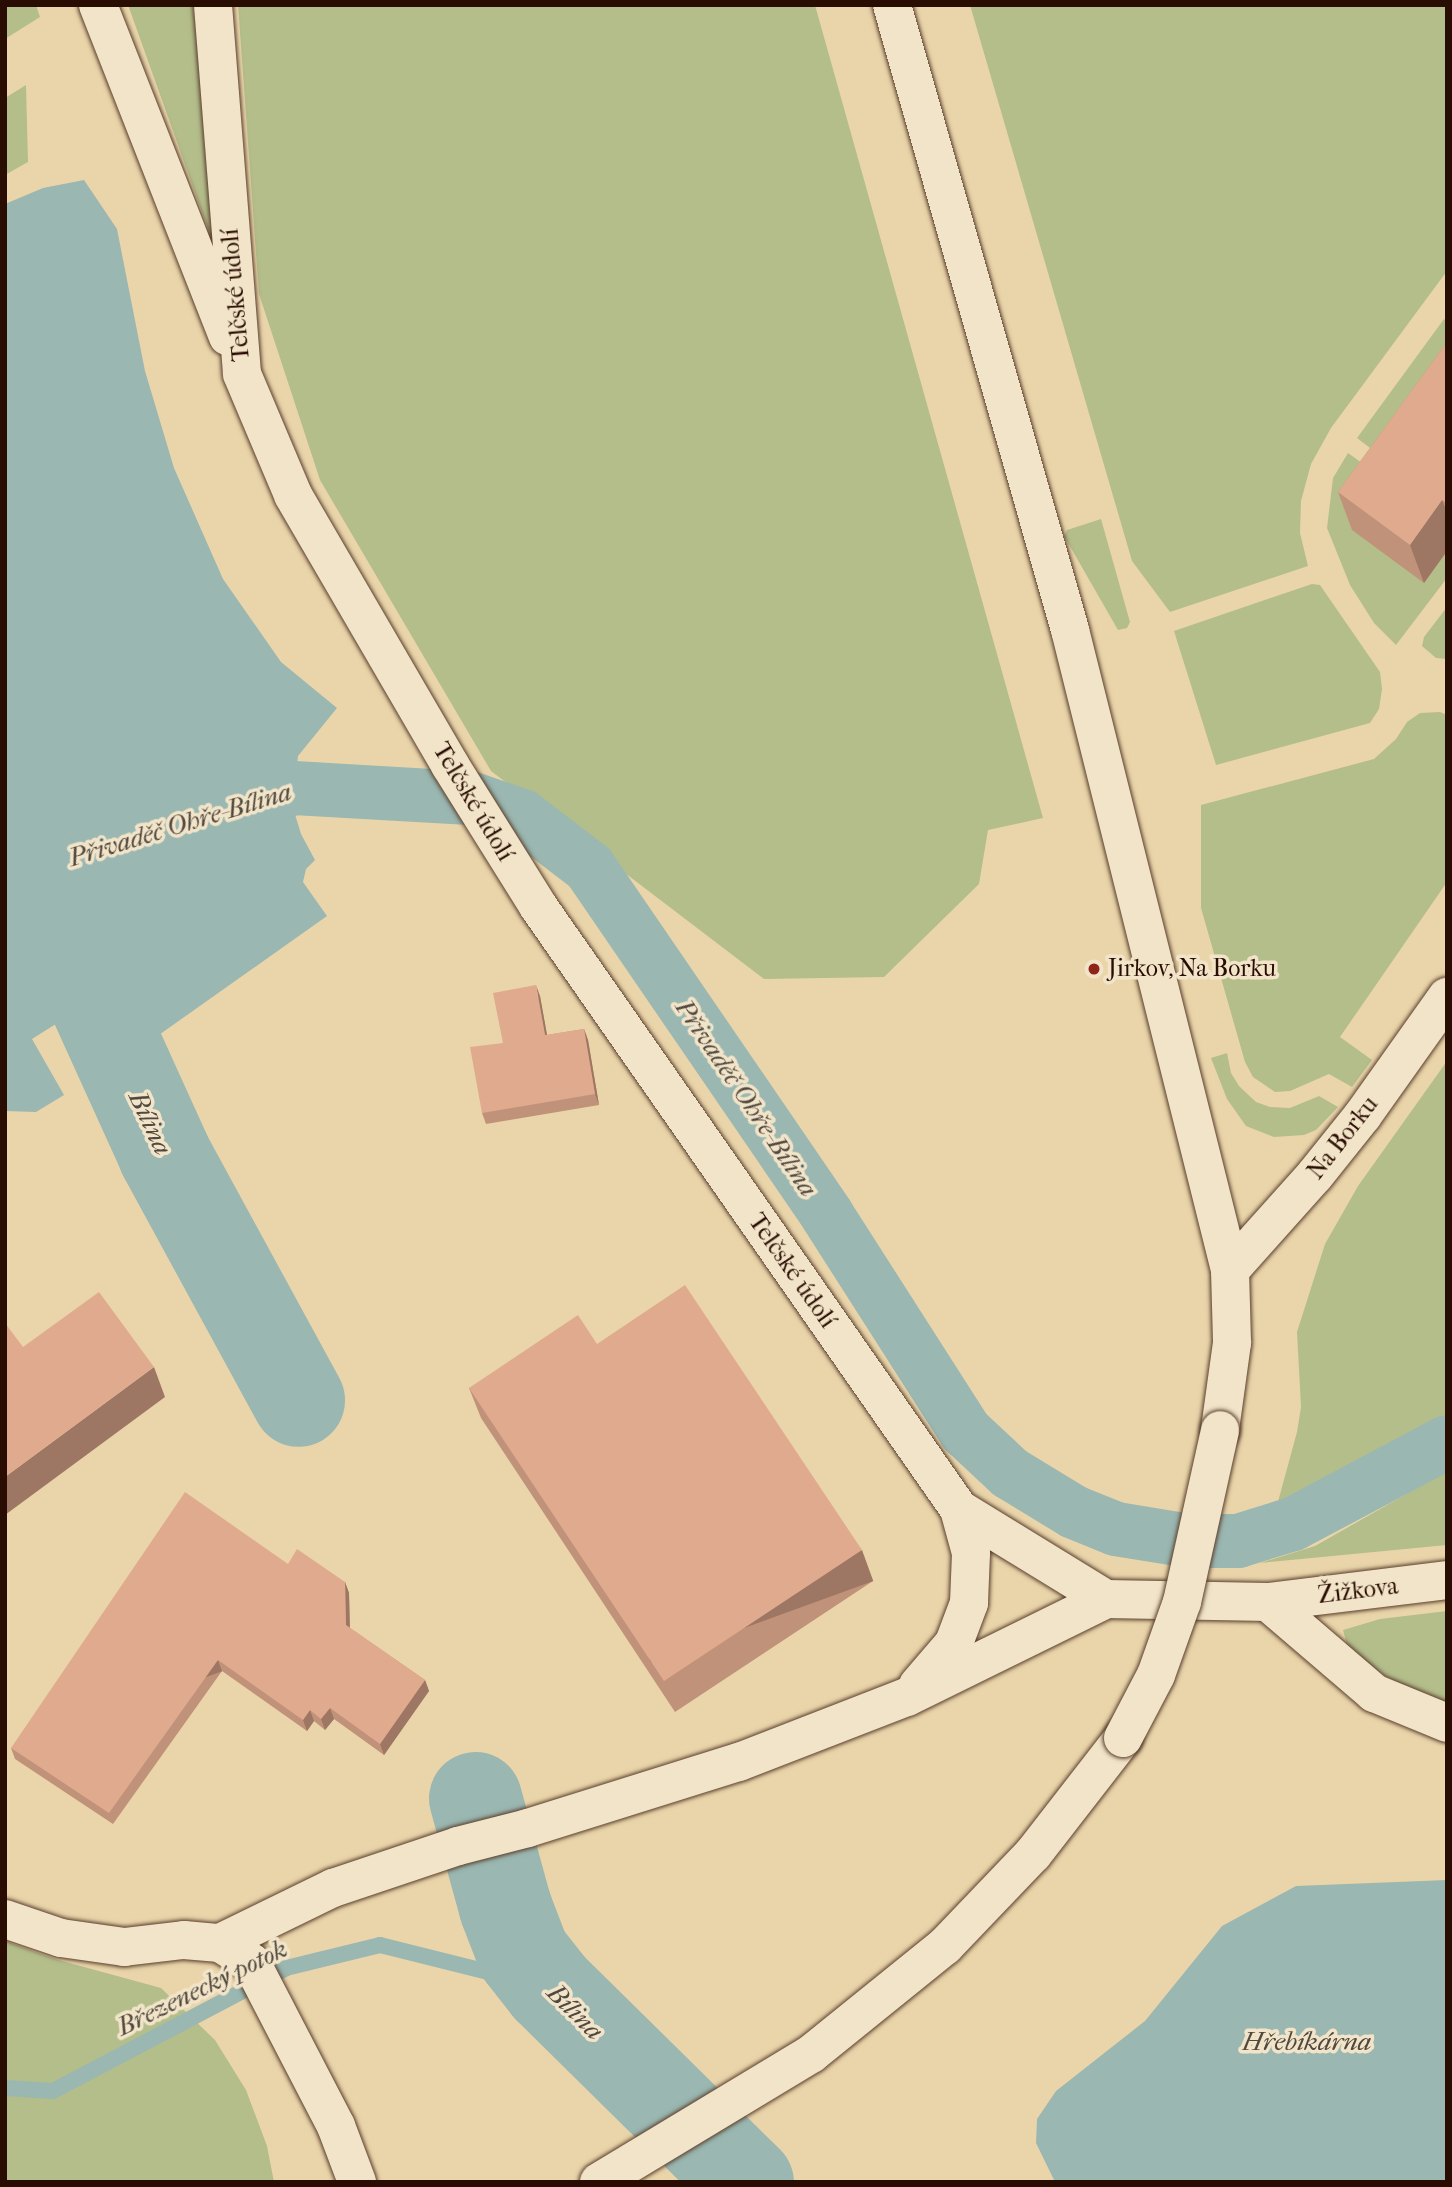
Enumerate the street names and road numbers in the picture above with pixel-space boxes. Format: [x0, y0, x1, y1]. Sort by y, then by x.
street label: Telčské údolí [216, 227, 256, 363]
street label: Telčské údolí [426, 738, 520, 866]
street label: Na Borku [1302, 1091, 1384, 1185]
street label: Telčské údolí [742, 1208, 842, 1334]
street label: Žižkova [1316, 1572, 1400, 1610]

